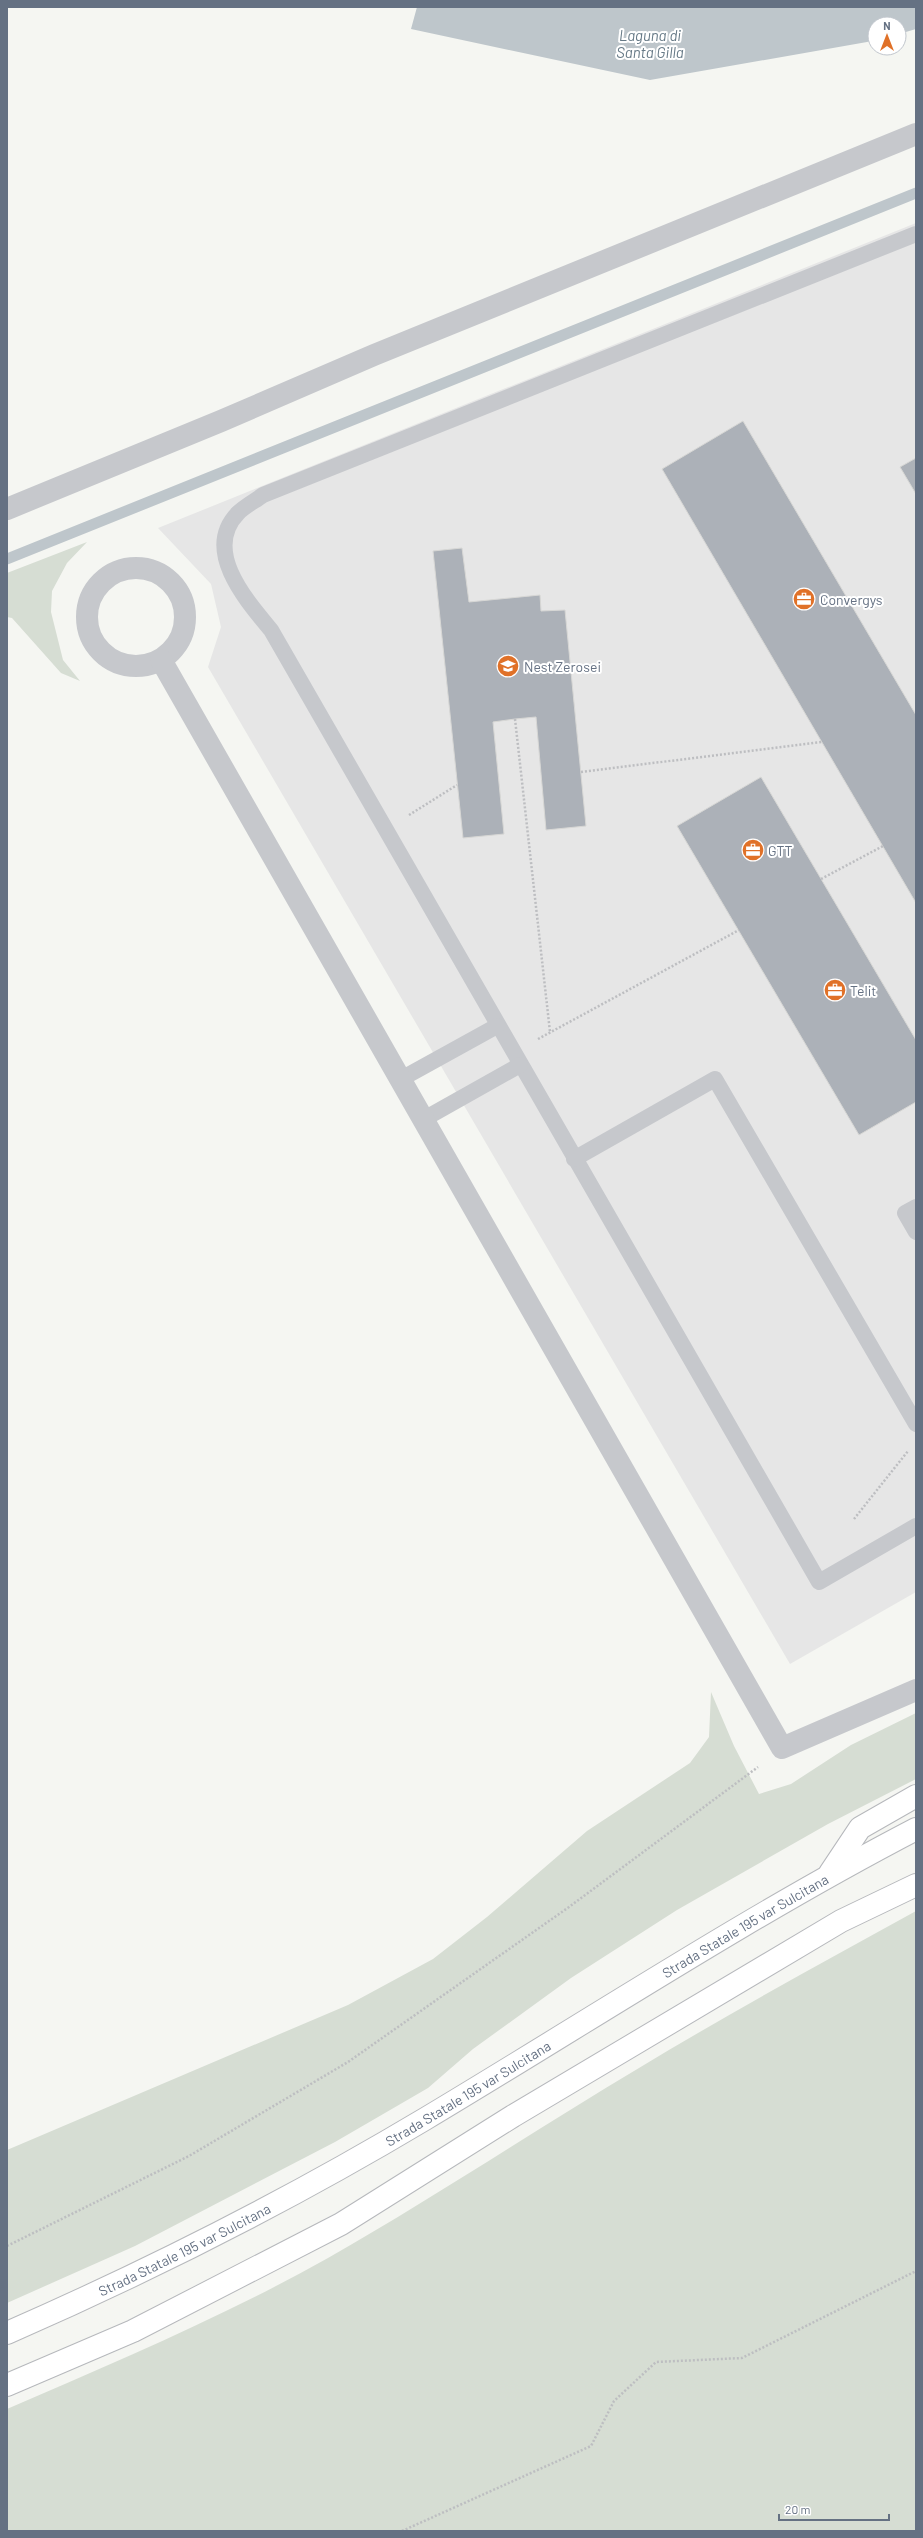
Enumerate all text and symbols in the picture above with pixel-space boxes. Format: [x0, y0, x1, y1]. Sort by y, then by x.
north arrow [867, 16, 907, 56]
text: N [883, 19, 891, 32]
water label: Laguna di Santa Gilla [616, 26, 684, 61]
office icon: Convergys [791, 586, 817, 612]
place label: Convergys [820, 591, 883, 608]
school or university icon: Nest Zerosei [495, 653, 521, 679]
place label: Nest Zerosei [524, 658, 601, 675]
office icon: GTT [740, 837, 766, 863]
place label: GTT [768, 842, 792, 859]
office icon: Telit [822, 977, 848, 1003]
place label: Telit [850, 982, 876, 999]
street label: Strada Statale 195 var Sulcitana [659, 1870, 831, 1981]
street label: Strada Statale 195 var Sulcitana [382, 2036, 553, 2149]
street label: Strada Statale 195 var Sulcitana [95, 2199, 273, 2299]
scale bar [779, 2496, 889, 2522]
text: 20 m [785, 2502, 811, 2516]

